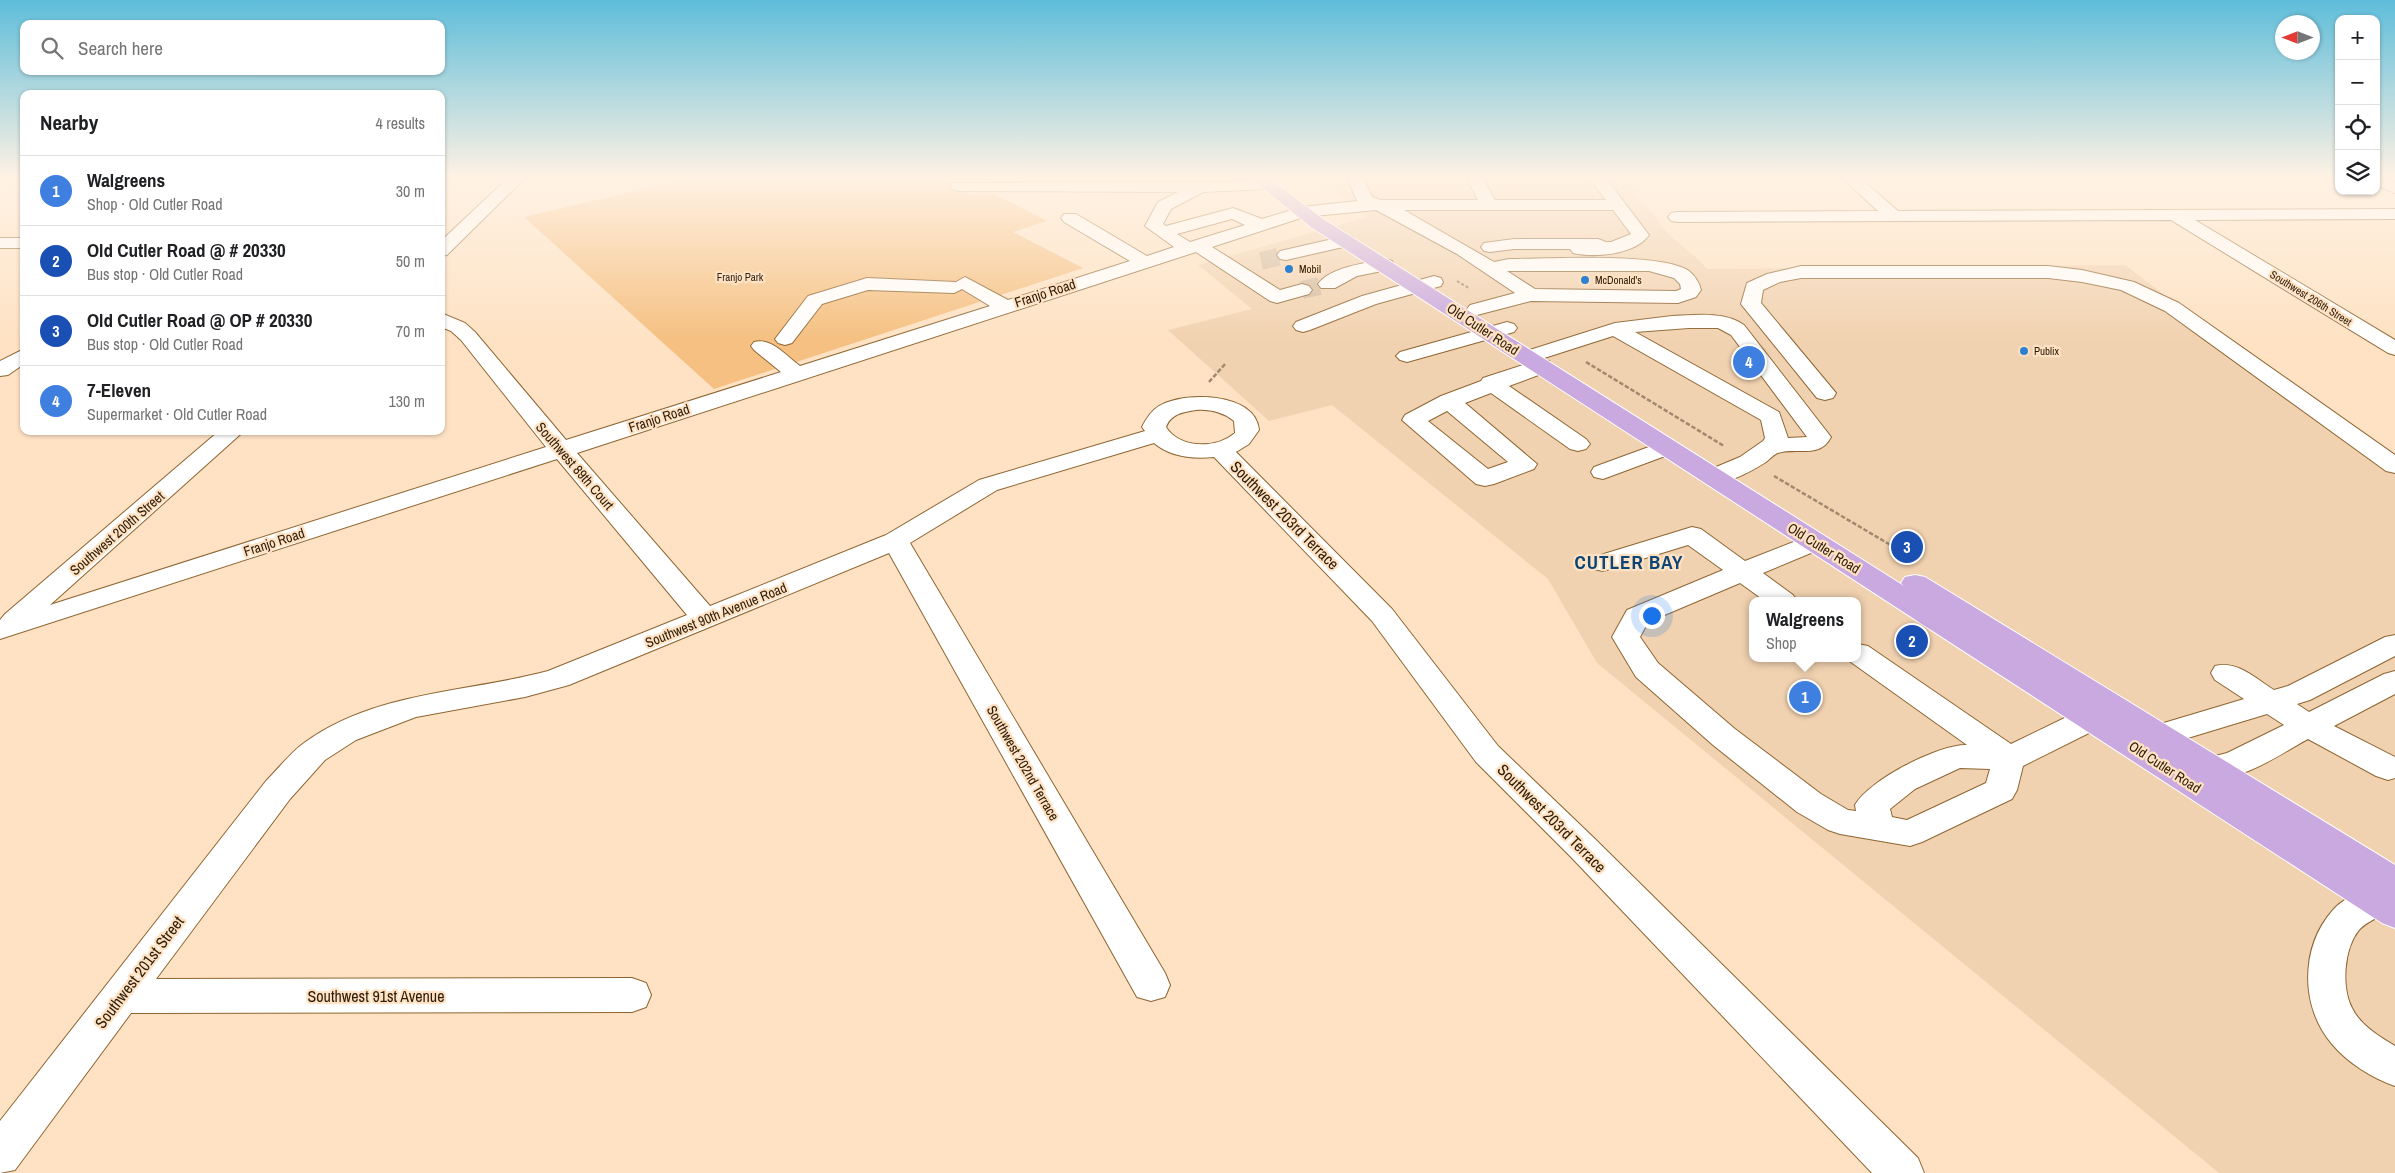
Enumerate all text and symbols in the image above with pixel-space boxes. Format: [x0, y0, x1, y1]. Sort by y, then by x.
north arrow [2275, 15, 2320, 60]
map controls [2335, 15, 2380, 195]
button: + [2335, 15, 2380, 60]
search box [20, 20, 445, 75]
icon: search [38, 34, 66, 62]
text: Search here [78, 35, 163, 61]
button: − [2335, 60, 2380, 105]
button: locate [2335, 105, 2380, 150]
text: Nearby [40, 108, 98, 137]
text: 4 results [375, 112, 425, 134]
button: layers [2335, 150, 2380, 195]
text: Walgreens [87, 167, 165, 193]
text: 1 [52, 180, 60, 202]
text: 30 m [396, 180, 425, 202]
text: Shop · Old Cutler Road [87, 193, 223, 215]
text: Old Cutler Road @ # 20330 [87, 237, 286, 263]
text: 2 [52, 250, 60, 272]
text: 50 m [396, 250, 425, 272]
place label: Mobil [1299, 262, 1321, 276]
text: Bus stop · Old Cutler Road [87, 263, 243, 285]
marker: Mobil [1283, 263, 1295, 275]
street label: Southwest 206th Street [2268, 267, 2355, 329]
park label: Franjo Park [717, 270, 764, 284]
place label: McDonald's [1595, 273, 1642, 287]
marker: McDonald's [1579, 274, 1591, 286]
street label: Franjo Road [1012, 275, 1078, 311]
street label: Old Cutler Road [1444, 299, 1522, 359]
text: Old Cutler Road @ OP # 20330 [87, 307, 312, 333]
text: 3 [52, 320, 60, 342]
text: 70 m [396, 320, 425, 342]
text: Bus stop · Old Cutler Road [87, 333, 243, 355]
pin: 4 [1733, 343, 1765, 381]
place label: Publix [2034, 344, 2060, 358]
marker: Publix [2018, 345, 2030, 357]
text: 7-Eleven [87, 377, 151, 403]
text: 4 [52, 390, 60, 412]
text: 130 m [389, 390, 425, 412]
street label: Franjo Road [626, 400, 692, 436]
text: Supermarket · Old Cutler Road [87, 403, 267, 425]
street label: Southwest 89th Court [532, 418, 618, 514]
street label: Southwest 203rd Terrace [1226, 456, 1344, 574]
street label: Southwest 200th Street [66, 487, 168, 579]
street label: Old Cutler Road [1784, 519, 1864, 577]
street label: Franjo Road [241, 524, 307, 560]
pin: 3 [1891, 528, 1923, 566]
district label: CUTLER BAY [1575, 549, 1683, 575]
street label: Southwest 90th Avenue Road [643, 578, 789, 652]
popup [1749, 597, 1861, 662]
your location [1639, 603, 1665, 629]
text: Walgreens [1766, 606, 1844, 632]
pin: 2 [1896, 622, 1928, 660]
text: Shop [1766, 632, 1797, 654]
pin: 1 [1789, 678, 1821, 716]
street label: Southwest 202nd Terrace [983, 702, 1063, 824]
street label: Old Cutler Road [2126, 737, 2204, 797]
street label: Southwest 203rd Terrace [1493, 759, 1611, 877]
street label: Southwest 201st Street [89, 911, 189, 1033]
street label: Southwest 91st Avenue [308, 985, 444, 1007]

